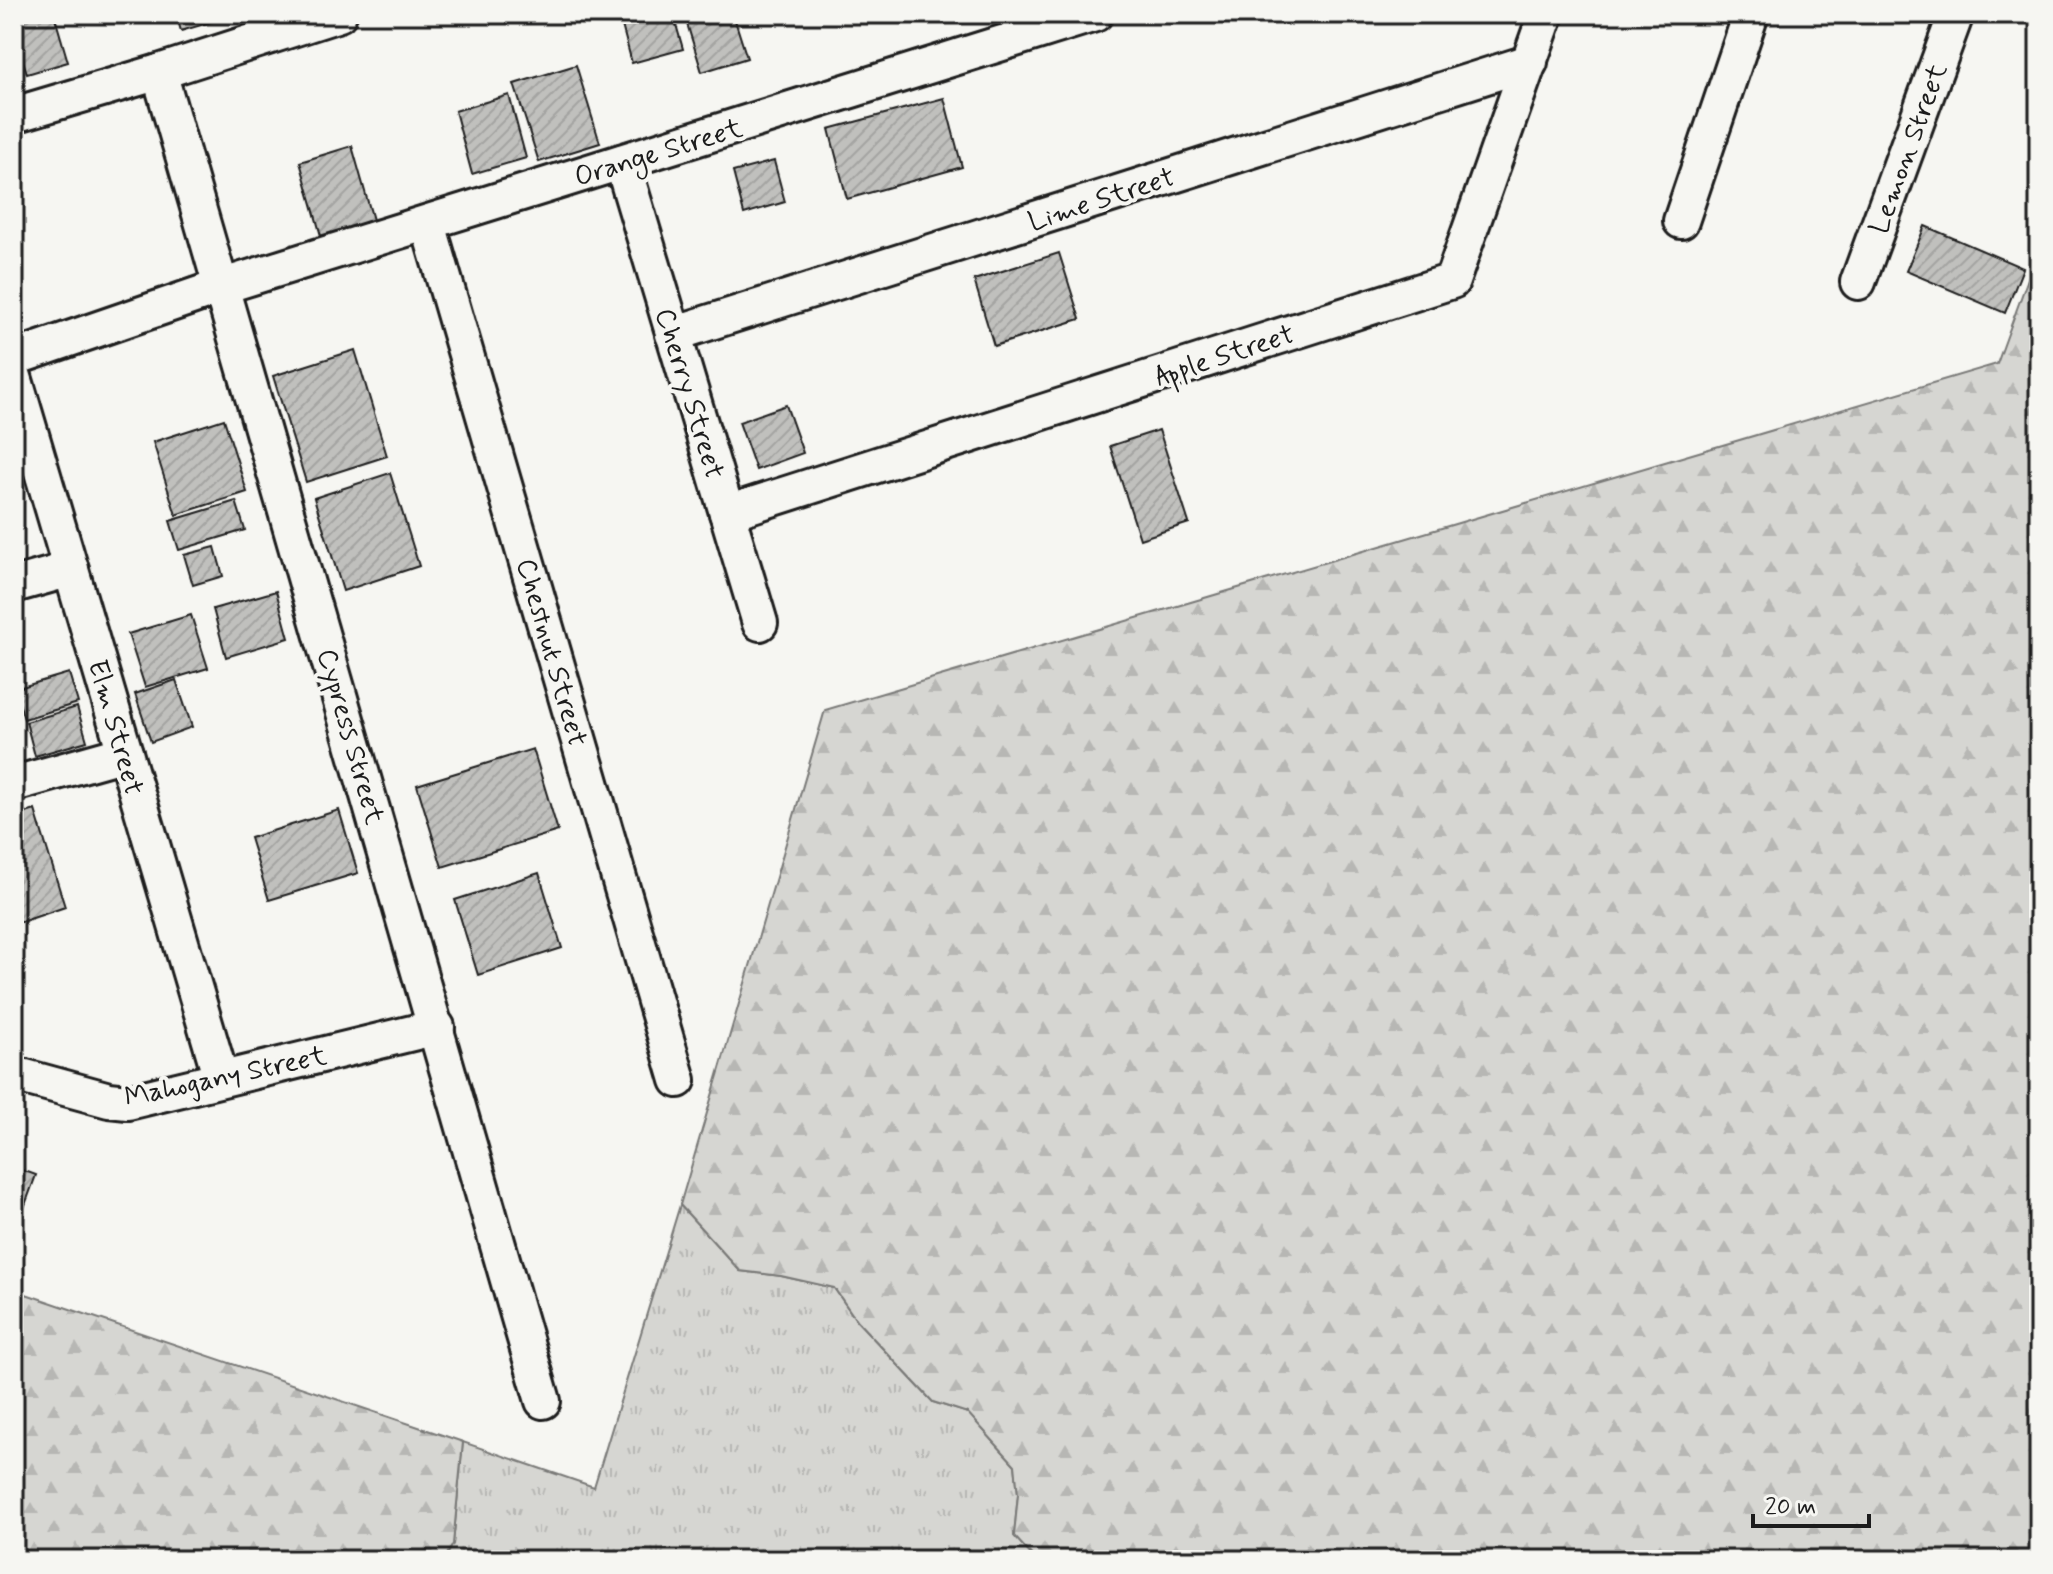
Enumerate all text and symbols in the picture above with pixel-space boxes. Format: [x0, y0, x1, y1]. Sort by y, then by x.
street label: Lemon Street [1861, 58, 1957, 239]
street label: Orange Street [570, 110, 748, 198]
street label: Lime Street [1024, 159, 1180, 241]
street label: Cherry Street [645, 304, 732, 484]
street label: Apple Street [1150, 316, 1300, 399]
street label: Chestnut Street [506, 554, 595, 751]
street label: Cypress Street [307, 644, 393, 829]
street label: Elm Street [78, 656, 152, 800]
street label: Mahogany Street [121, 1038, 331, 1117]
scale bar [1753, 1478, 1869, 1528]
text: 20 m [1765, 1492, 1816, 1523]

